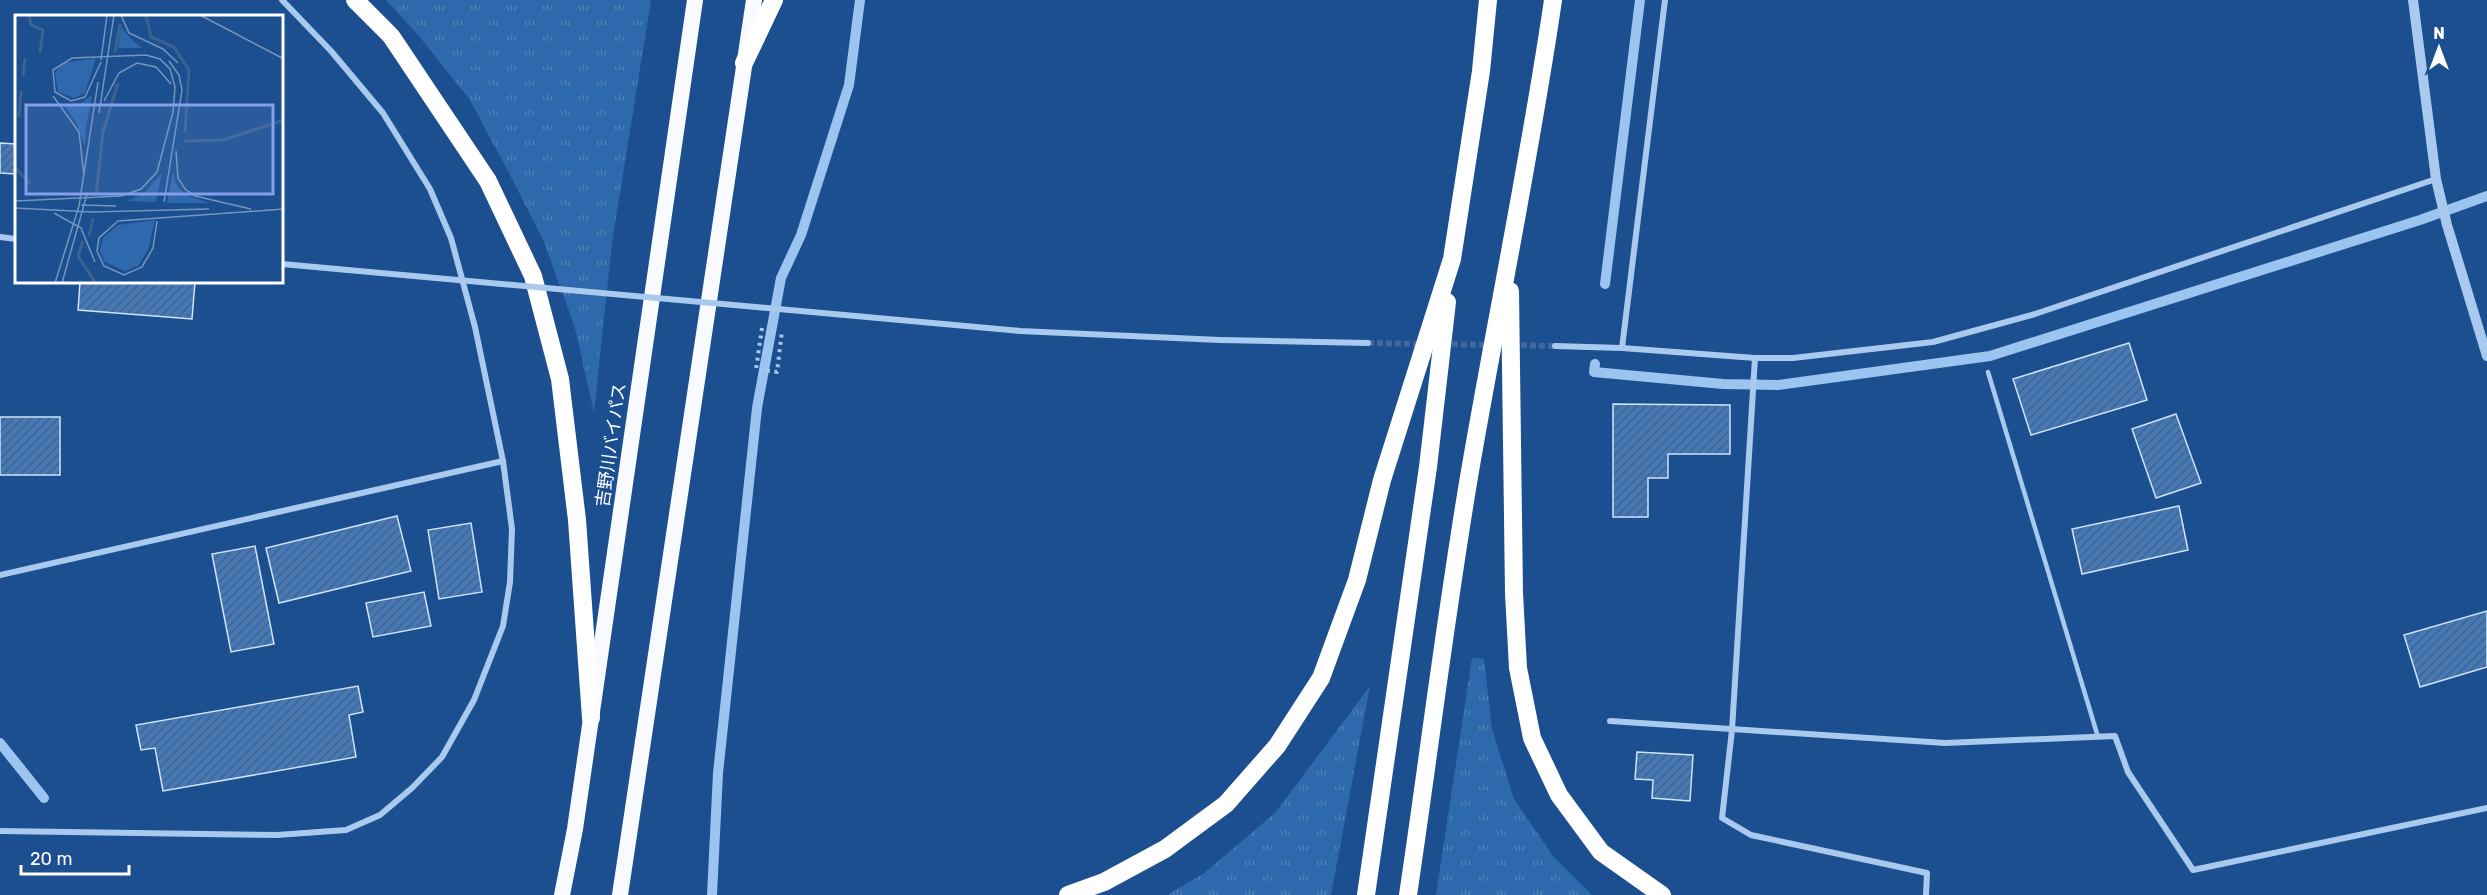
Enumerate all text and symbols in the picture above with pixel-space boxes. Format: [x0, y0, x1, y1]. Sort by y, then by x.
inset map [15, 15, 284, 284]
north arrow [2409, 18, 2469, 78]
text: N [2433, 24, 2445, 43]
street label: 吉野川バイパス [591, 381, 631, 509]
scale bar [21, 838, 129, 876]
text: 20 m [30, 848, 72, 870]

